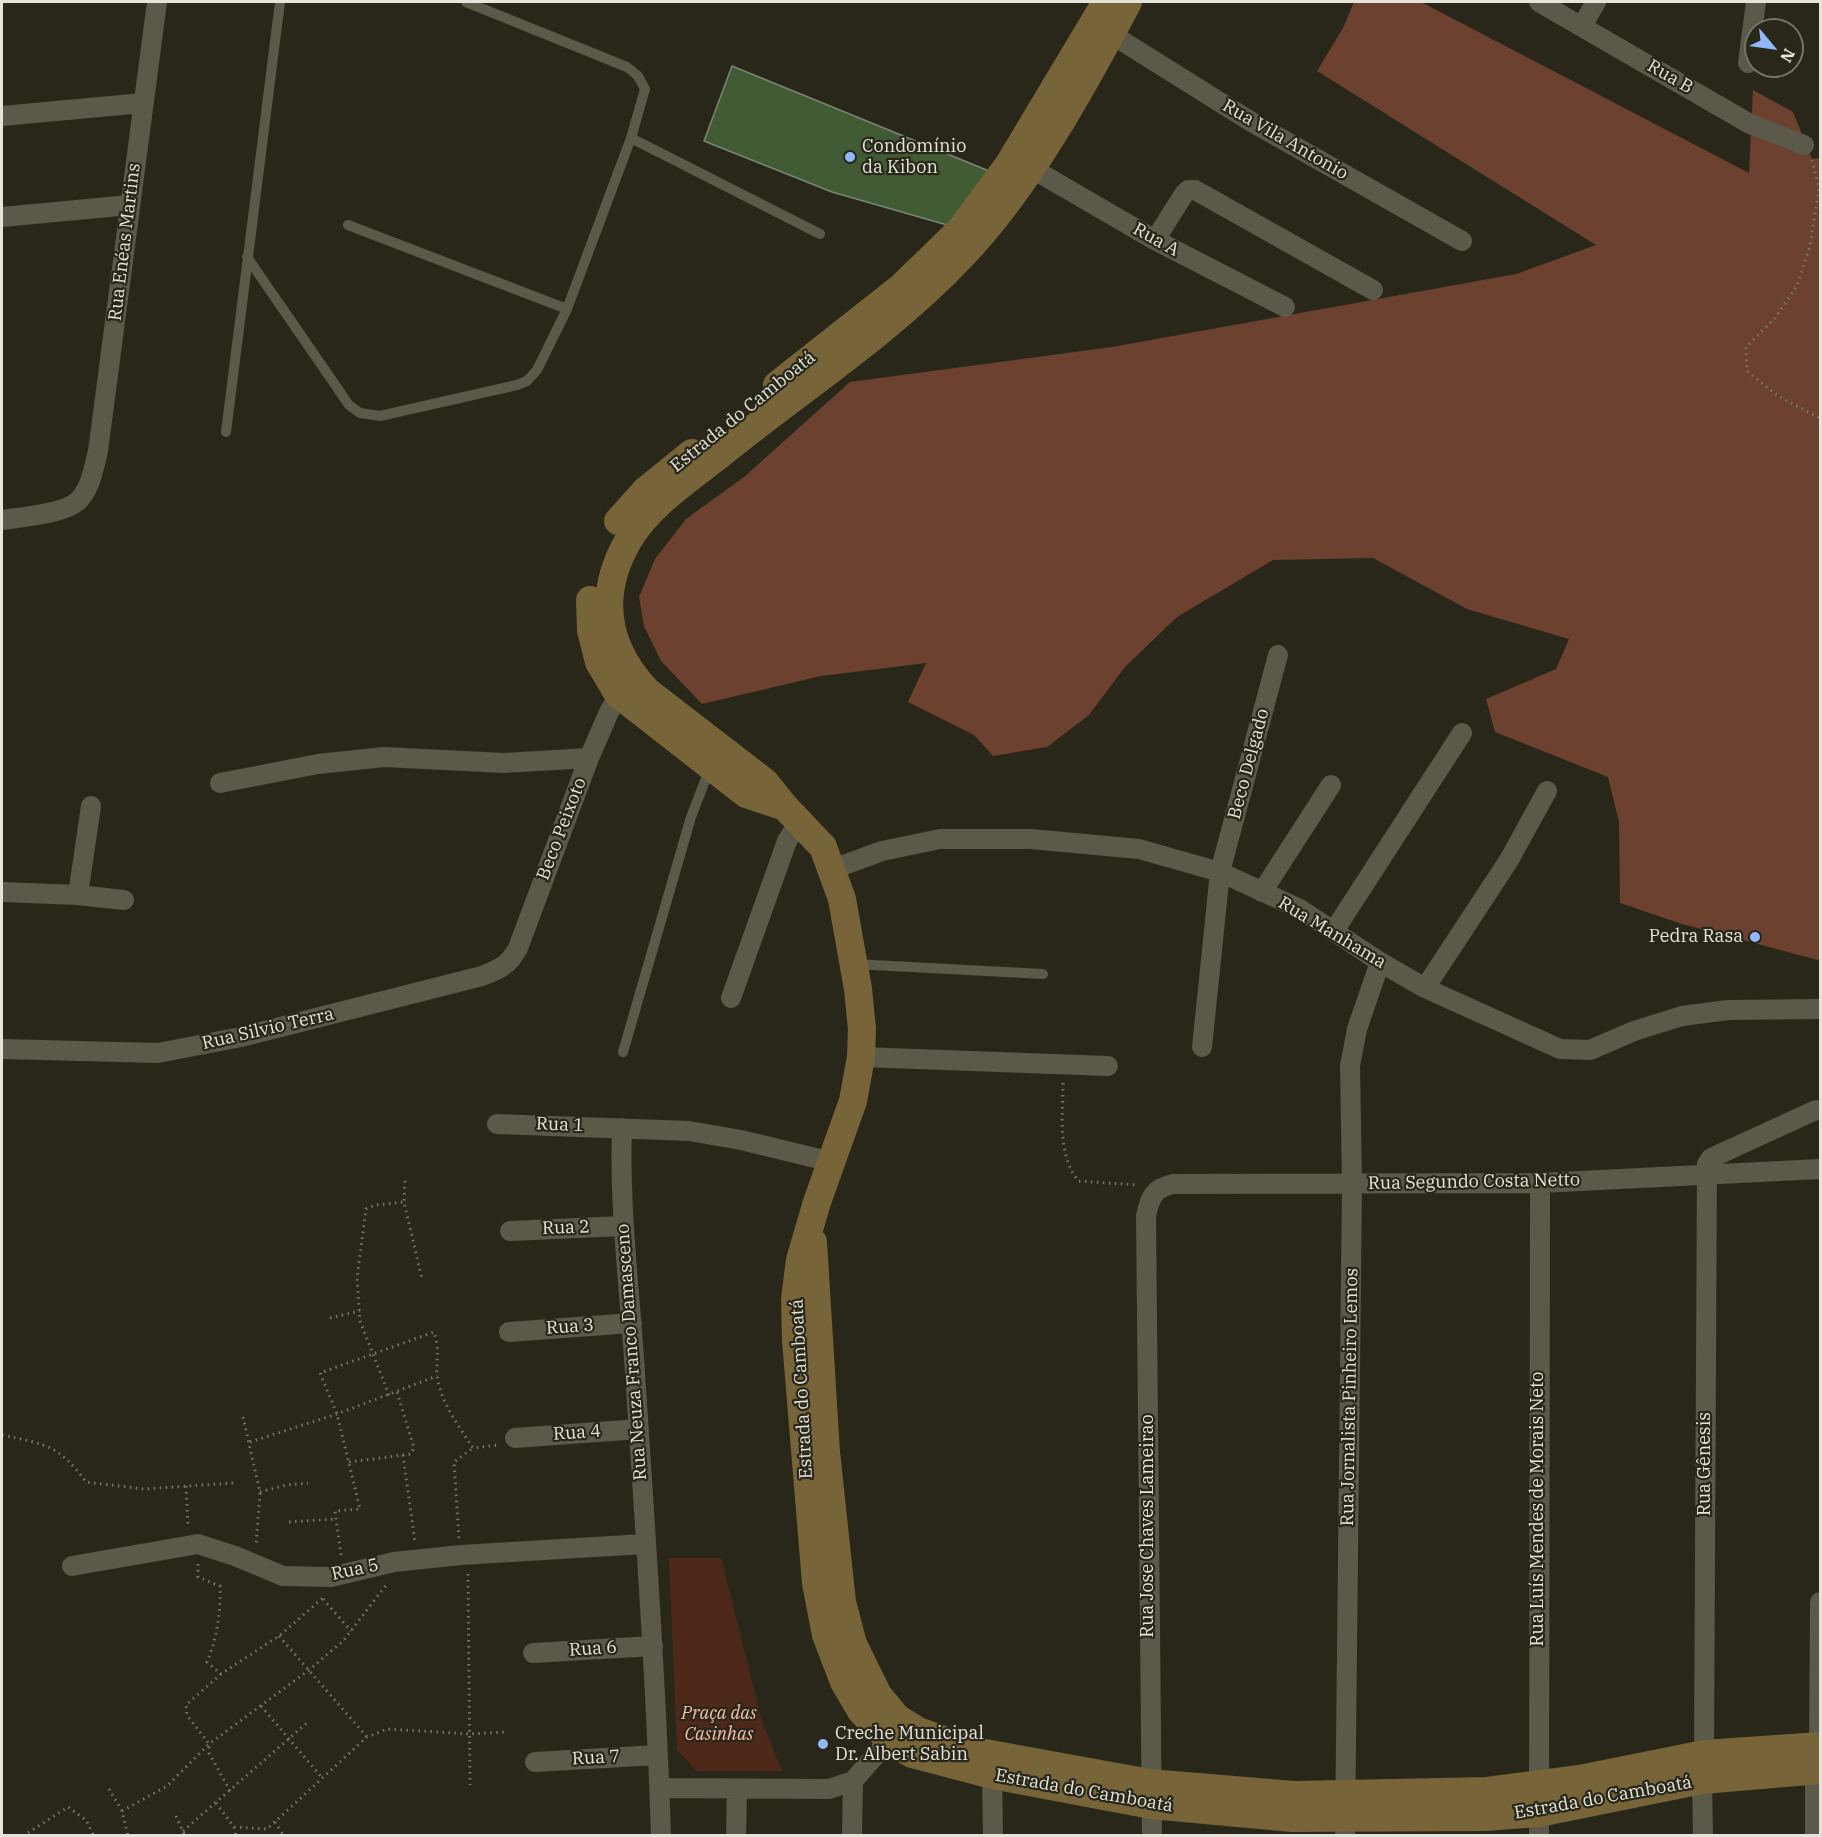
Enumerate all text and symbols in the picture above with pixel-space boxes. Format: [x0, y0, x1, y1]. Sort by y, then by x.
north arrow [1744, 18, 1804, 78]
text: N [1776, 45, 1800, 66]
street label: Rua B [1643, 55, 1697, 99]
street label: Rua Vila Antonio [1218, 95, 1352, 185]
place label: Condomínio da Kibon [862, 136, 966, 178]
marker: Condomínio da Kibon [843, 150, 857, 164]
street label: Rua Enéas Martins [105, 162, 145, 322]
street label: Rua A [1129, 219, 1183, 261]
street label: Estrada do Camboatá [666, 347, 820, 477]
street label: Beco Delgado [1224, 706, 1274, 822]
street label: Beco Peixoto [533, 775, 591, 883]
street label: Rua Manhama [1274, 892, 1390, 974]
place label: Pedra Rasa [1649, 926, 1743, 948]
marker: Pedra Rasa [1748, 930, 1762, 944]
street label: Rua Silvio Terra [200, 1003, 336, 1055]
street label: Rua 1 [536, 1113, 584, 1137]
street label: Rua Segundo Costa Netto [1368, 1169, 1580, 1195]
street label: Rua 2 [542, 1216, 590, 1240]
street label: Rua Neuza Franco Damasceno [612, 1223, 652, 1481]
street label: Rua Jornalista Pinheiro Lemos [1337, 1268, 1363, 1526]
street label: Estrada do Camboatá [787, 1298, 817, 1480]
street label: Rua 3 [545, 1315, 595, 1339]
street label: Rua Luís Mendes de Morais Neto [1527, 1372, 1549, 1646]
street label: Rua Gênesis [1694, 1412, 1716, 1516]
street label: Rua Jose Chaves Lameirao [1137, 1414, 1159, 1638]
street label: Rua 4 [552, 1421, 602, 1445]
street label: Rua 5 [329, 1554, 381, 1586]
street label: Rua 6 [568, 1637, 618, 1661]
park label: Praça das Casinhas [681, 1703, 757, 1746]
place label: Creche Municipal Dr. Albert Sabin [835, 1723, 984, 1766]
marker: Creche Municipal Dr. Albert Sabin [816, 1737, 830, 1751]
street label: Rua 7 [571, 1746, 621, 1770]
street label: Estrada do Camboatá [993, 1765, 1175, 1817]
street label: Estrada do Camboatá [1512, 1772, 1694, 1824]

